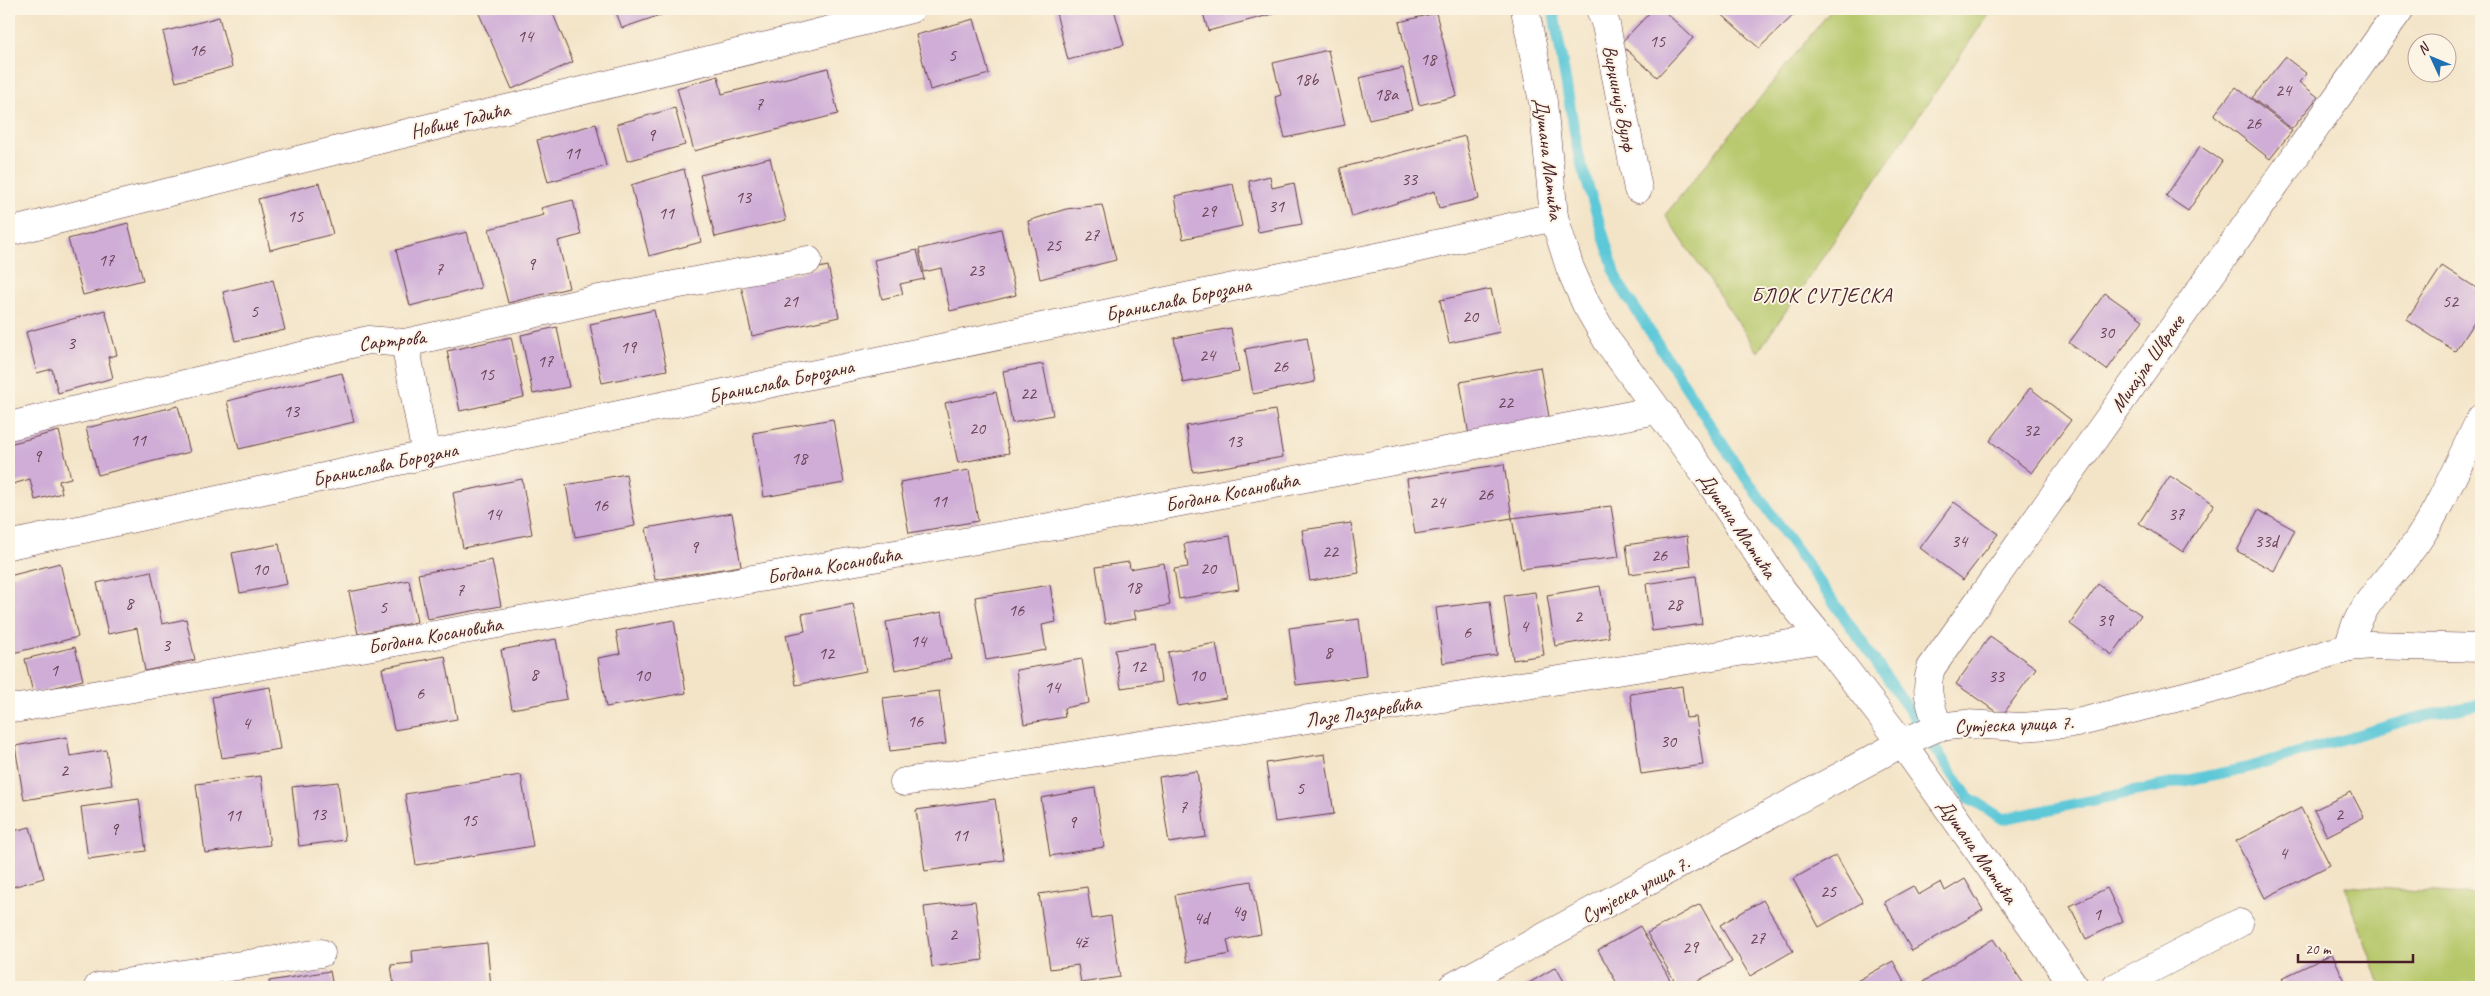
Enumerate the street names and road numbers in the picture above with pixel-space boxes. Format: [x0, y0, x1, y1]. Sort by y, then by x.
street label: Вирџиније Вулф [1597, 43, 1642, 155]
street label: Новице Тадића [408, 97, 513, 144]
street label: Душана Матића [1529, 97, 1569, 223]
street label: Бранислава Борозана [1103, 272, 1255, 328]
street label: Михајла Швраке [2105, 309, 2191, 417]
street label: Сартрова [357, 324, 428, 356]
street label: Бранислава Борозана [706, 354, 858, 410]
street label: Бранислава Борозана [310, 437, 462, 493]
street label: Богдана Косановића [1163, 467, 1302, 518]
street label: Душана Матића [1693, 467, 1783, 584]
street label: Богдана Косановића [765, 541, 904, 590]
street label: Богдана Косановића [366, 611, 505, 660]
street label: Лазе Лазаревића [1304, 690, 1424, 734]
street label: Сутјеска улица 7. [1954, 710, 2074, 739]
street label: Душана Матића [1932, 794, 2024, 910]
street label: Сутјеска улица 7. [1577, 850, 1694, 928]

